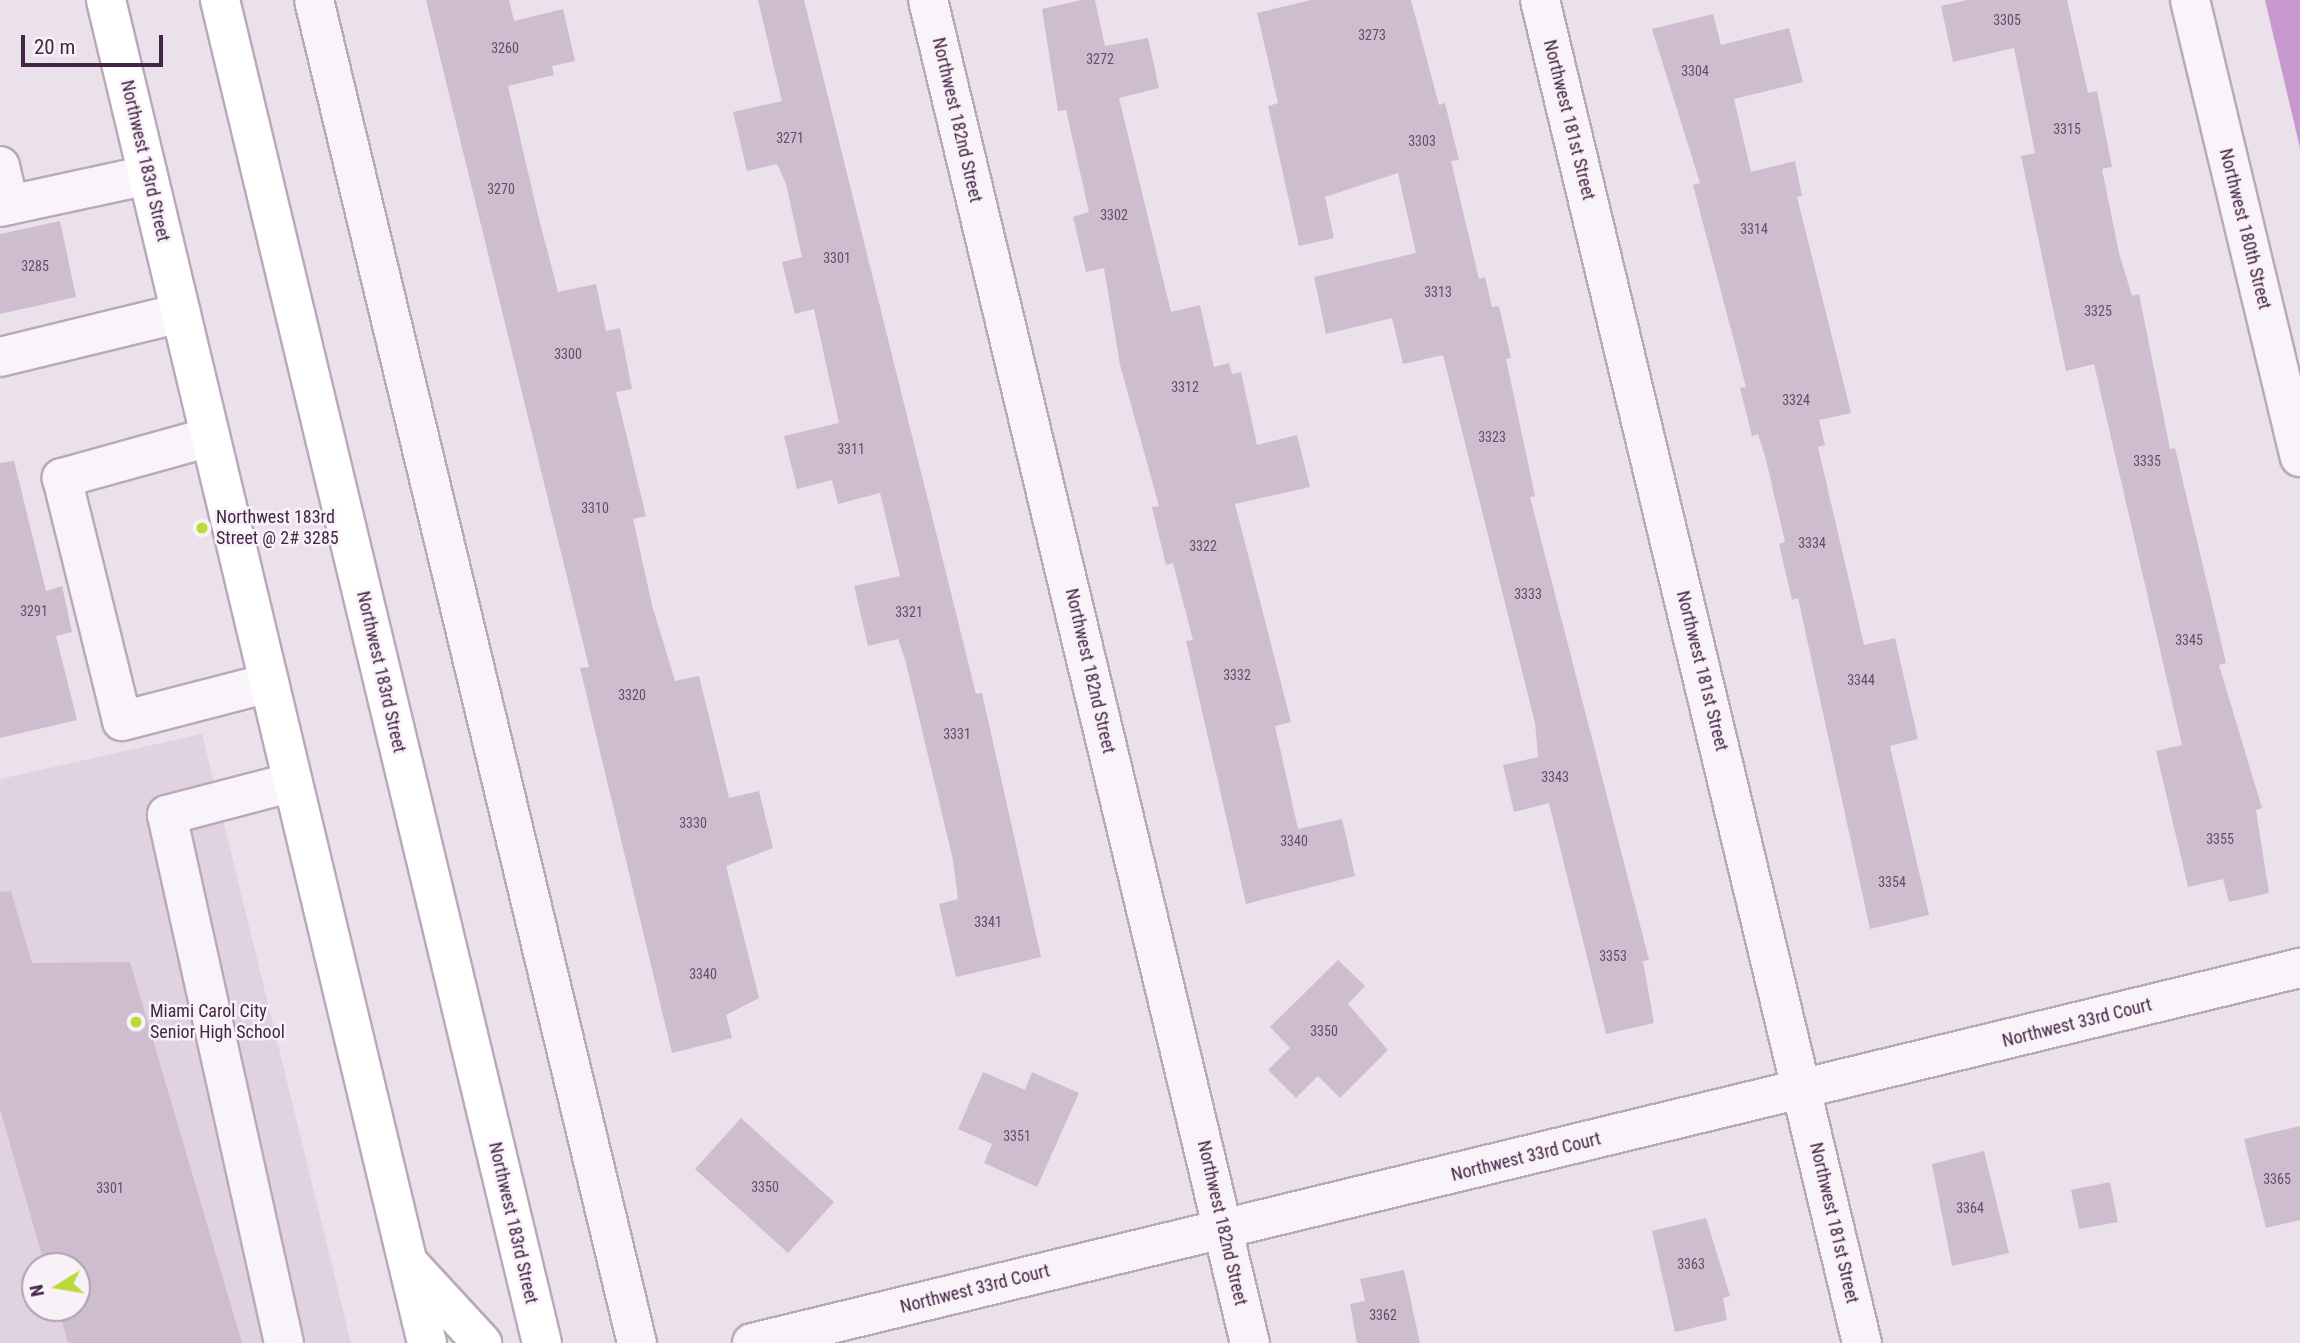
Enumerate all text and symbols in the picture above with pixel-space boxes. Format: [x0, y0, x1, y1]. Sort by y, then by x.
house number: 3305 [1993, 12, 2021, 28]
scale bar [24, 21, 166, 65]
house number: 3273 [1358, 27, 1386, 43]
text: 20 m [34, 35, 75, 59]
street label: Northwest 182nd Street [928, 35, 986, 205]
street label: Northwest 181st Street [1539, 38, 1599, 202]
house number: 3260 [491, 40, 519, 56]
house number: 3272 [1086, 51, 1114, 67]
house number: 3304 [1681, 63, 1709, 79]
street label: Northwest 183rd Street [116, 78, 174, 244]
house number: 3315 [2053, 121, 2081, 137]
house number: 3271 [776, 130, 804, 146]
house number: 3303 [1408, 133, 1436, 149]
street label: Northwest 180th Street [2215, 146, 2275, 312]
house number: 3270 [487, 181, 515, 197]
house number: 3302 [1100, 207, 1128, 223]
house number: 3314 [1740, 221, 1768, 237]
house number: 3301 [823, 250, 851, 266]
house number: 3285 [21, 258, 49, 274]
house number: 3313 [1424, 284, 1452, 300]
house number: 3325 [2084, 303, 2112, 319]
house number: 3300 [554, 346, 582, 362]
house number: 3312 [1171, 379, 1199, 395]
house number: 3324 [1782, 392, 1810, 408]
house number: 3323 [1478, 429, 1506, 445]
house number: 3311 [837, 441, 865, 457]
house number: 3335 [2133, 453, 2161, 469]
house number: 3310 [581, 500, 609, 516]
place label: Northwest 183rd Street @ 2# 3285 [216, 507, 339, 550]
marker: Northwest 183rd Street @ 2# 3285 [194, 520, 210, 536]
house number: 3334 [1798, 535, 1826, 551]
house number: 3322 [1189, 538, 1217, 554]
street label: Northwest 182nd Street [1061, 586, 1119, 756]
house number: 3333 [1514, 586, 1542, 602]
street label: Northwest 183rd Street [352, 589, 410, 755]
street label: Northwest 181st Street [1672, 589, 1732, 753]
house number: 3291 [20, 603, 48, 619]
house number: 3321 [895, 604, 923, 620]
house number: 3345 [2175, 632, 2203, 648]
house number: 3332 [1223, 667, 1251, 683]
house number: 3344 [1847, 672, 1875, 688]
house number: 3320 [618, 687, 646, 703]
house number: 3331 [943, 726, 971, 742]
house number: 3343 [1541, 769, 1569, 785]
house number: 3330 [679, 815, 707, 831]
house number: 3355 [2206, 831, 2234, 847]
house number: 3340 [1280, 833, 1308, 849]
house number: 3354 [1878, 874, 1906, 890]
house number: 3341 [974, 914, 1002, 930]
house number: 3353 [1599, 948, 1627, 964]
house number: 3340 [689, 966, 717, 982]
street label: Northwest 33rd Court [2000, 994, 2154, 1052]
place label: Miami Carol City Senior High School [150, 1001, 285, 1044]
marker: Miami Carol City Senior High School [128, 1014, 144, 1030]
house number: 3350 [1310, 1023, 1338, 1039]
house number: 3351 [1003, 1128, 1031, 1144]
street label: Northwest 33rd Court [1449, 1128, 1603, 1186]
street label: Northwest 182nd Street [1193, 1138, 1251, 1308]
street label: Northwest 183rd Street [484, 1140, 542, 1306]
street label: Northwest 181st Street [1805, 1140, 1863, 1306]
house number: 3365 [2263, 1171, 2291, 1187]
house number: 3350 [751, 1179, 779, 1195]
house number: 3301 [96, 1180, 124, 1196]
house number: 3364 [1956, 1200, 1984, 1216]
north arrow [21, 1252, 91, 1322]
house number: 3363 [1677, 1256, 1705, 1272]
street label: Northwest 33rd Court [898, 1260, 1052, 1318]
text: N [24, 1283, 49, 1299]
house number: 3362 [1369, 1307, 1397, 1323]

